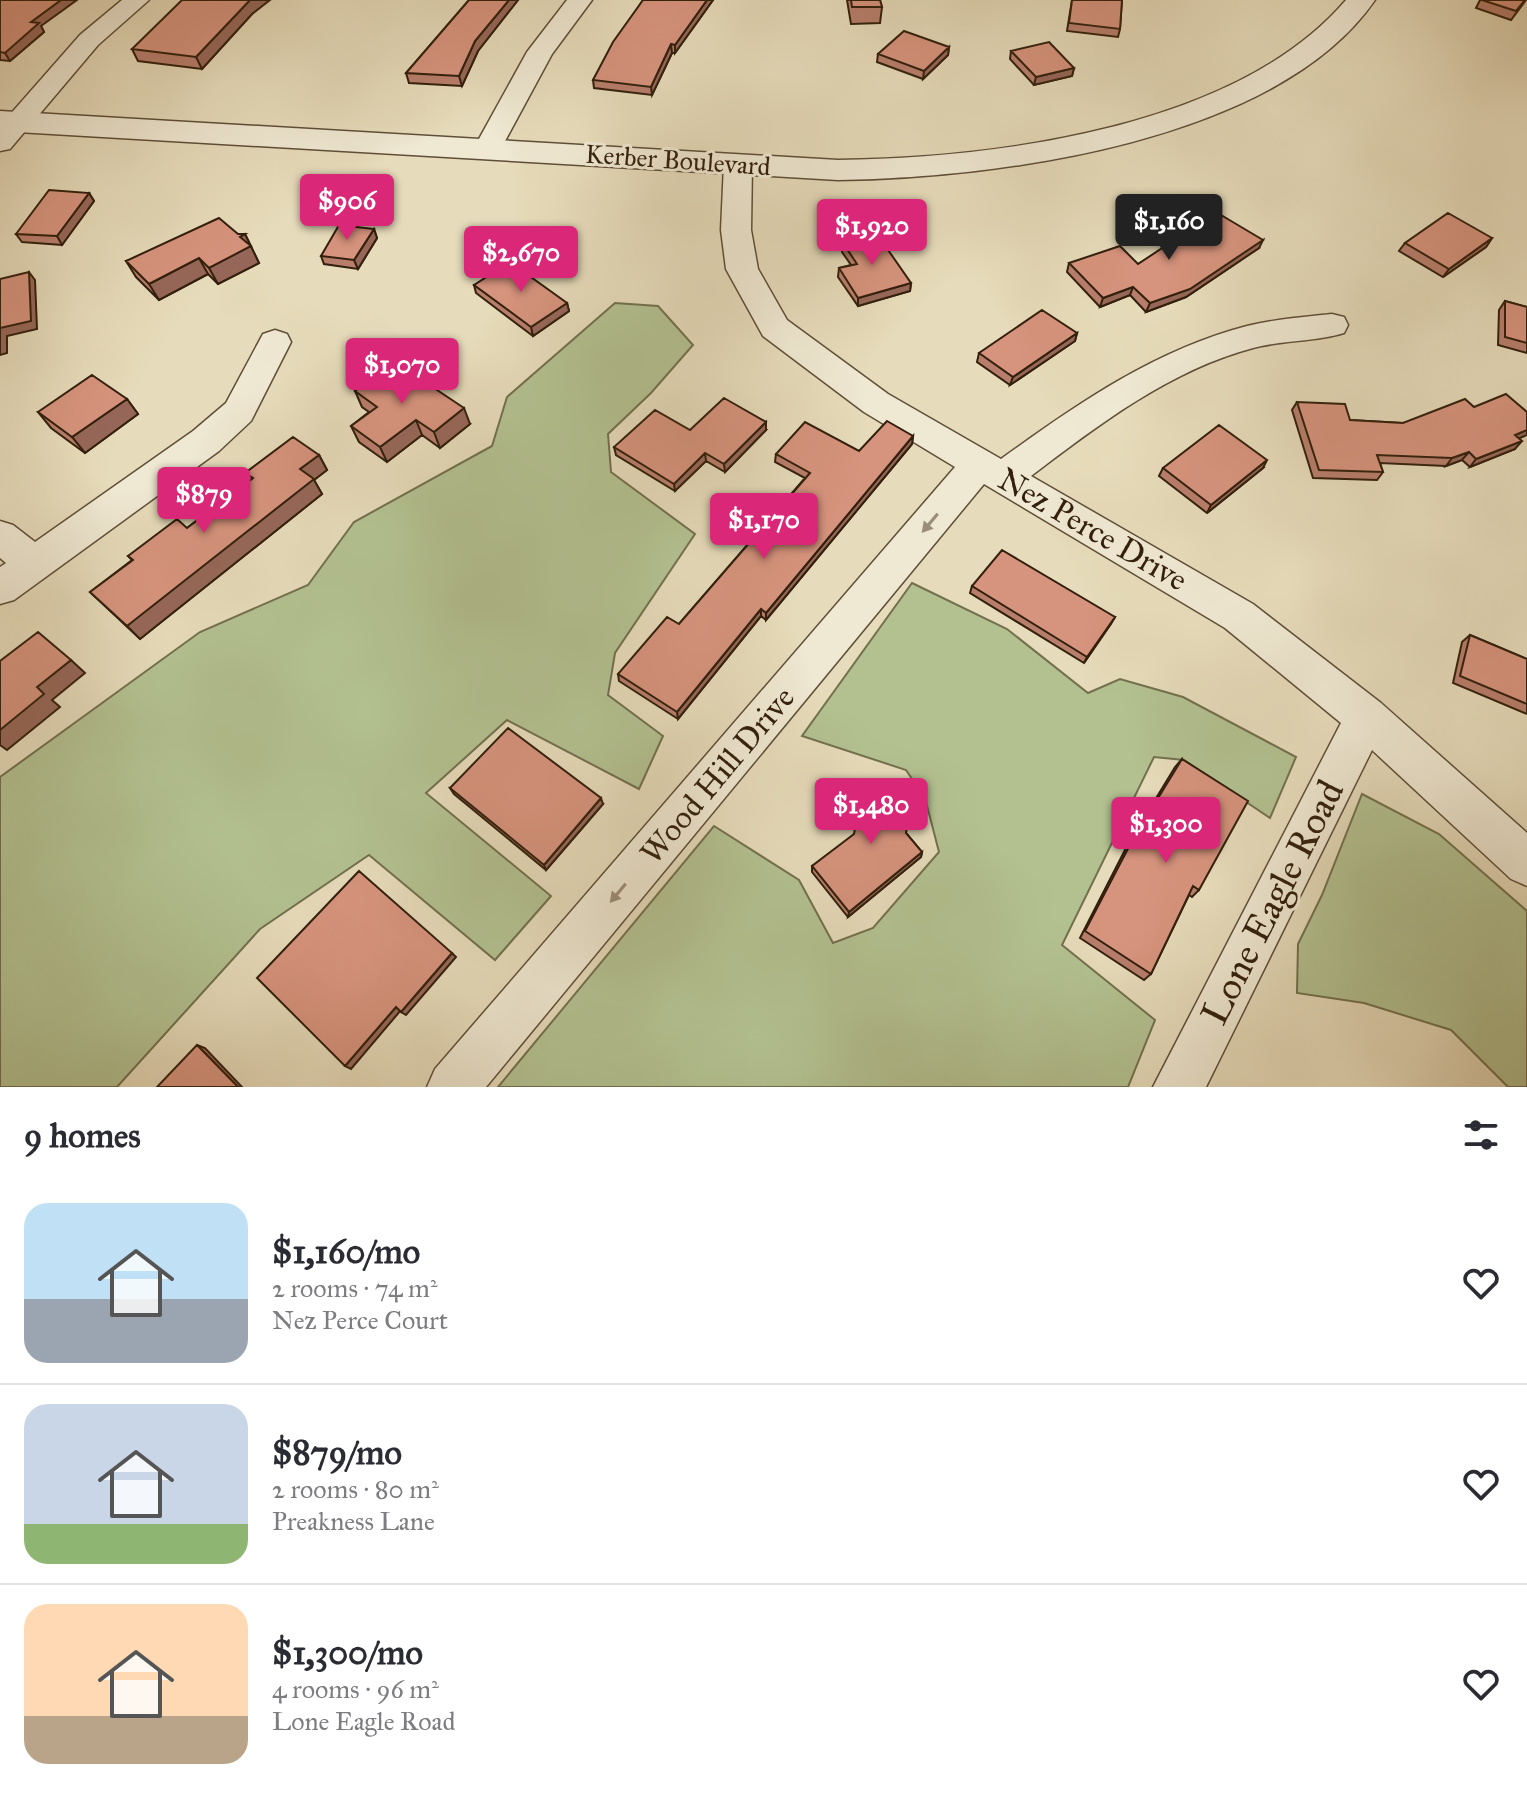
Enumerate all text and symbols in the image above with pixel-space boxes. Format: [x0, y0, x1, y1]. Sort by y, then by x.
street label: Kerber Boulevard [584, 138, 772, 182]
pin: $906 [300, 174, 394, 242]
text: $906 [318, 184, 376, 216]
pin: $1,160 [1104, 194, 1234, 262]
pin: $1,920 [807, 199, 937, 267]
text: $1,160 [1133, 204, 1205, 236]
text: $1,920 [835, 209, 909, 241]
pin: $2,670 [456, 226, 586, 294]
text: $2,670 [482, 236, 560, 268]
pin: $1,070 [337, 338, 467, 406]
text: $1,070 [364, 348, 440, 380]
street label: Nez Perce Drive [991, 460, 1194, 599]
pin: $879 [157, 467, 251, 535]
text: $879 [175, 477, 233, 509]
pin: $1,170 [699, 493, 829, 561]
text: $1,170 [728, 503, 800, 535]
one-way arrow [922, 513, 939, 533]
street label: Wood Hill Drive [632, 679, 803, 872]
street label: Lone Eagle Road [1191, 772, 1353, 1032]
pin: $1,480 [806, 778, 936, 846]
text: $1,480 [833, 788, 909, 820]
pin: $1,300 [1101, 797, 1231, 865]
text: $1,300 [1129, 807, 1203, 839]
one-way arrow [610, 883, 627, 903]
icon: filters [1459, 1113, 1503, 1157]
text: 9 homes [24, 1115, 141, 1156]
text: $1,160/mo [272, 1231, 420, 1272]
icon: home [88, 1235, 184, 1331]
icon: heart [1459, 1261, 1503, 1305]
text: 2 rooms · 74 m² [272, 1272, 438, 1304]
text: Nez Perce Court [272, 1304, 448, 1336]
text: $879/mo [272, 1432, 402, 1473]
icon: home [88, 1436, 184, 1532]
icon: heart [1459, 1462, 1503, 1506]
text: 2 rooms · 80 m² [272, 1473, 439, 1505]
text: Preakness Lane [272, 1505, 435, 1537]
text: $1,300/mo [272, 1632, 423, 1673]
icon: home [88, 1636, 184, 1732]
icon: heart [1459, 1662, 1503, 1706]
text: 4 rooms · 96 m² [272, 1673, 439, 1705]
text: Lone Eagle Road [272, 1705, 456, 1737]

